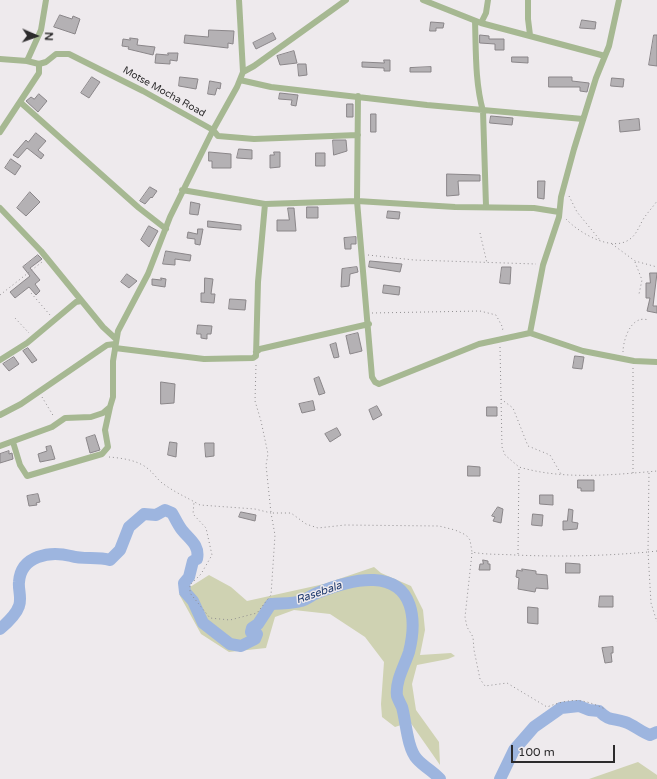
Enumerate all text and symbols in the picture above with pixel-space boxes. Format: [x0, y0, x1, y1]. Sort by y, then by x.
north arrow [16, 16, 56, 56]
text: N [42, 32, 55, 41]
street label: Motse Mocha Road [121, 64, 207, 120]
water label: Rasebala [294, 579, 344, 607]
scale bar [513, 737, 617, 763]
text: 100 m [518, 745, 555, 759]

